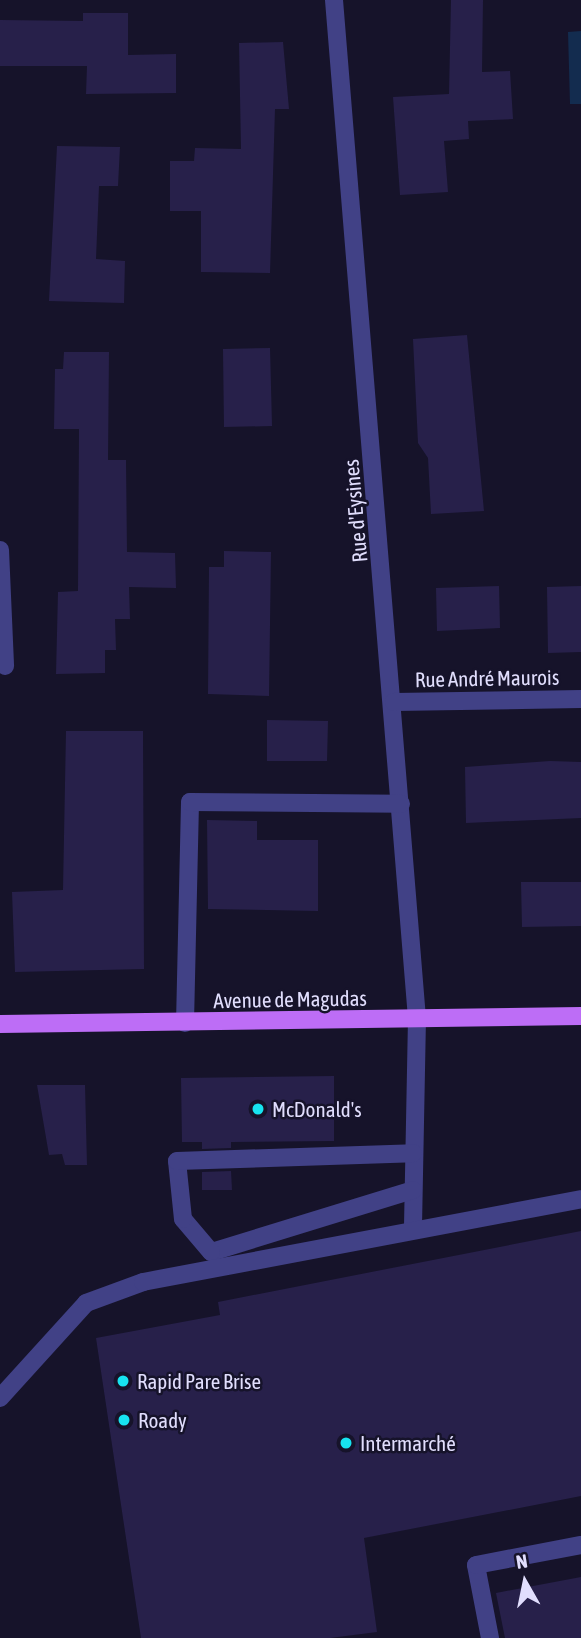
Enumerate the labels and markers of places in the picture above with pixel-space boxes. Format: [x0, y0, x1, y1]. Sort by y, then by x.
place label: McDonald's [272, 1096, 362, 1122]
marker: McDonald's [250, 1101, 266, 1117]
place label: Rapid Pare Brise [137, 1368, 261, 1394]
marker: Rapid Pare Brise [115, 1373, 131, 1389]
place label: Roady [138, 1407, 187, 1433]
marker: Roady [116, 1412, 132, 1428]
place label: Intermarché [360, 1430, 456, 1456]
marker: Intermarché [338, 1435, 354, 1451]

